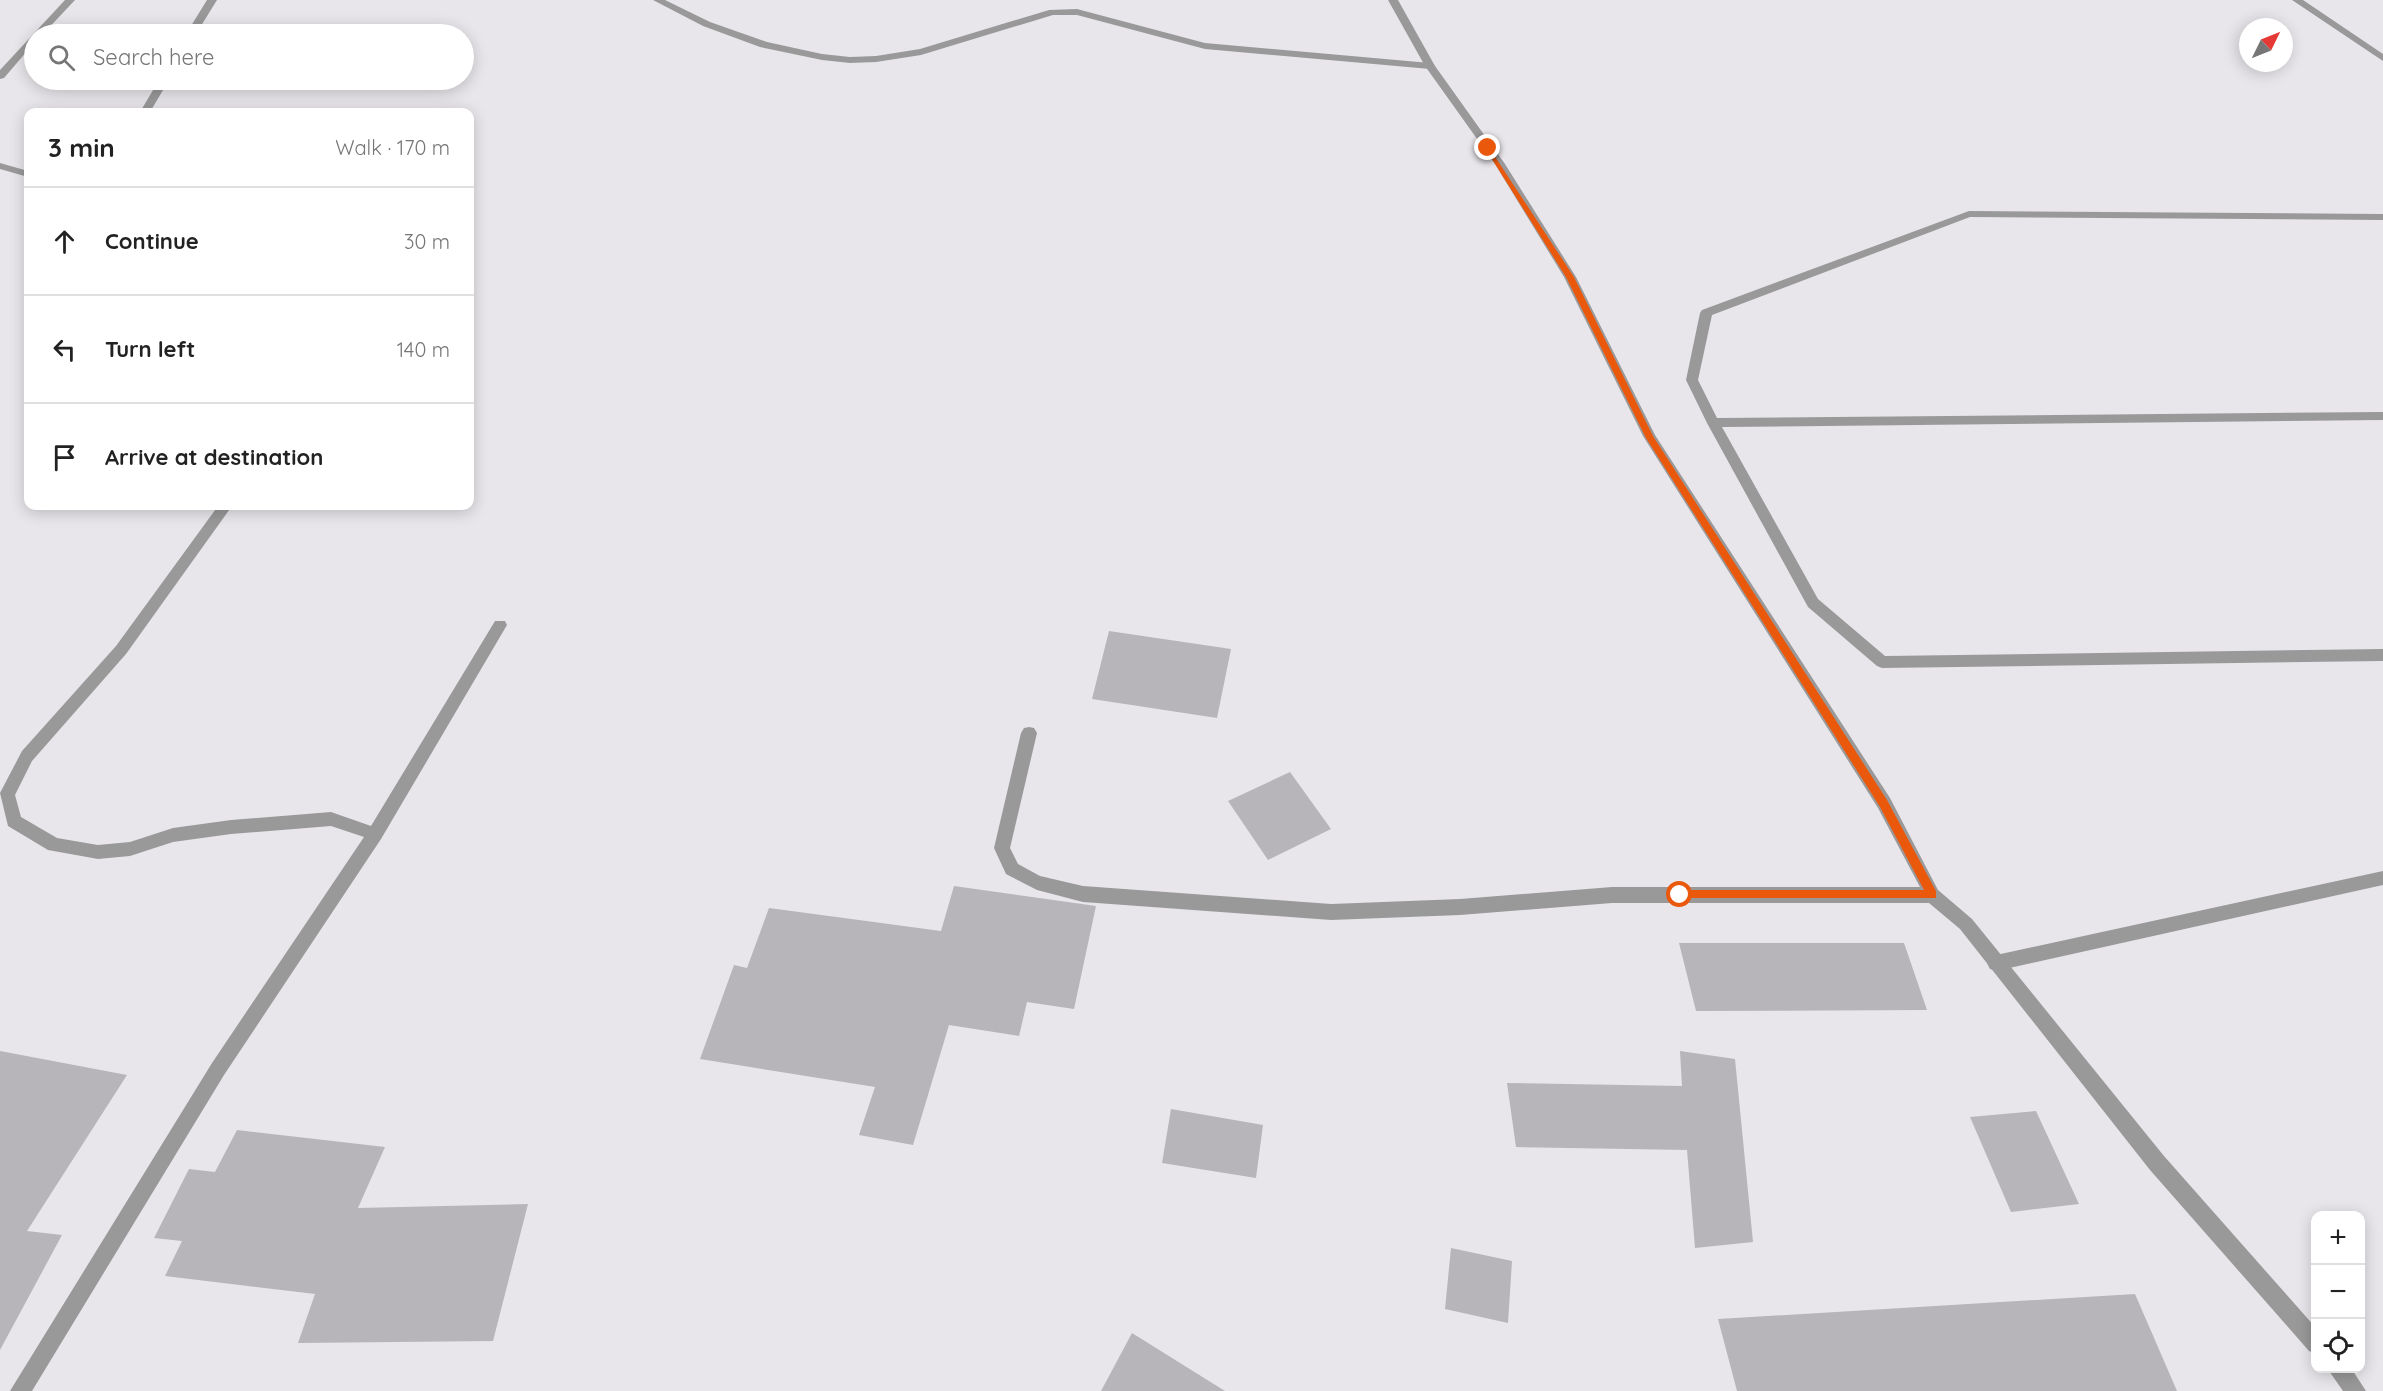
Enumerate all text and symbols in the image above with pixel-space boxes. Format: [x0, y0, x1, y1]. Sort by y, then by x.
north arrow [2239, 18, 2293, 72]
search box [24, 24, 474, 90]
icon: search [45, 41, 78, 74]
text: Search here [93, 43, 214, 71]
text: 3 min [48, 131, 115, 164]
route end [1474, 134, 1500, 160]
text: Walk · 170 m [335, 135, 450, 160]
icon: ahead [48, 225, 81, 258]
text: Continue [105, 227, 199, 255]
text: 30 m [404, 229, 450, 254]
icon: left [48, 333, 81, 366]
text: Turn left [105, 335, 195, 363]
text: 140 m [397, 337, 450, 362]
icon: arrive [48, 441, 81, 474]
text: Arrive at destination [105, 443, 323, 471]
route start [1666, 881, 1692, 907]
map controls [2311, 1211, 2365, 1373]
button: + [2311, 1211, 2365, 1265]
button: − [2311, 1265, 2365, 1319]
button: locate [2311, 1319, 2365, 1373]

